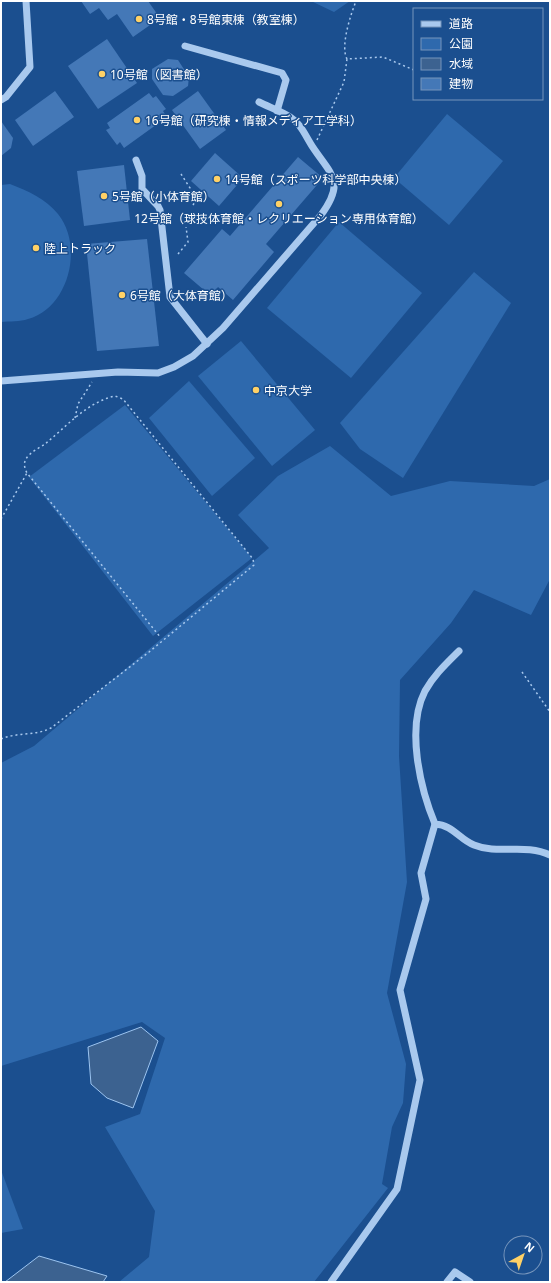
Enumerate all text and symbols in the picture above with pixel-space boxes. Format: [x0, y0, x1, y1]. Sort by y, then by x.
legend [413, 8, 543, 100]
place label: 8号館・8号館東棟（教室棟） [147, 11, 305, 28]
marker: 8号館・8号館東棟（教室棟） [134, 14, 144, 24]
text: 道路 [449, 15, 473, 32]
text: 公園 [449, 35, 473, 52]
text: 水域 [449, 55, 473, 72]
place label: 10号館（図書館） [110, 66, 208, 83]
marker: 10号館（図書館） [97, 69, 107, 79]
text: 建物 [449, 75, 473, 92]
place label: 16号館（研究棟・情報メディア工学科） [145, 112, 362, 129]
marker: 16号館（研究棟・情報メディア工学科） [132, 115, 142, 125]
place label: 14号館（スポーツ科学部中央棟） [225, 171, 407, 188]
marker: 14号館（スポーツ科学部中央棟） [212, 174, 222, 184]
place label: 5号館（小体育館） [112, 188, 215, 205]
marker: 5号館（小体育館） [99, 191, 109, 201]
marker: 12号館（球技体育館・レクリエーション専用体育館） [274, 199, 284, 209]
place label: 12号館（球技体育館・レクリエーション専用体育館） [134, 210, 424, 227]
place label: 陸上トラック [44, 240, 116, 257]
marker: 陸上トラック [31, 243, 41, 253]
place label: 6号館（大体育館） [130, 287, 233, 304]
marker: 6号館（大体育館） [117, 290, 127, 300]
place label: 中京大学 [264, 382, 312, 399]
marker: 中京大学 [251, 385, 261, 395]
north arrow [503, 1235, 543, 1275]
text: N [521, 1238, 538, 1256]

